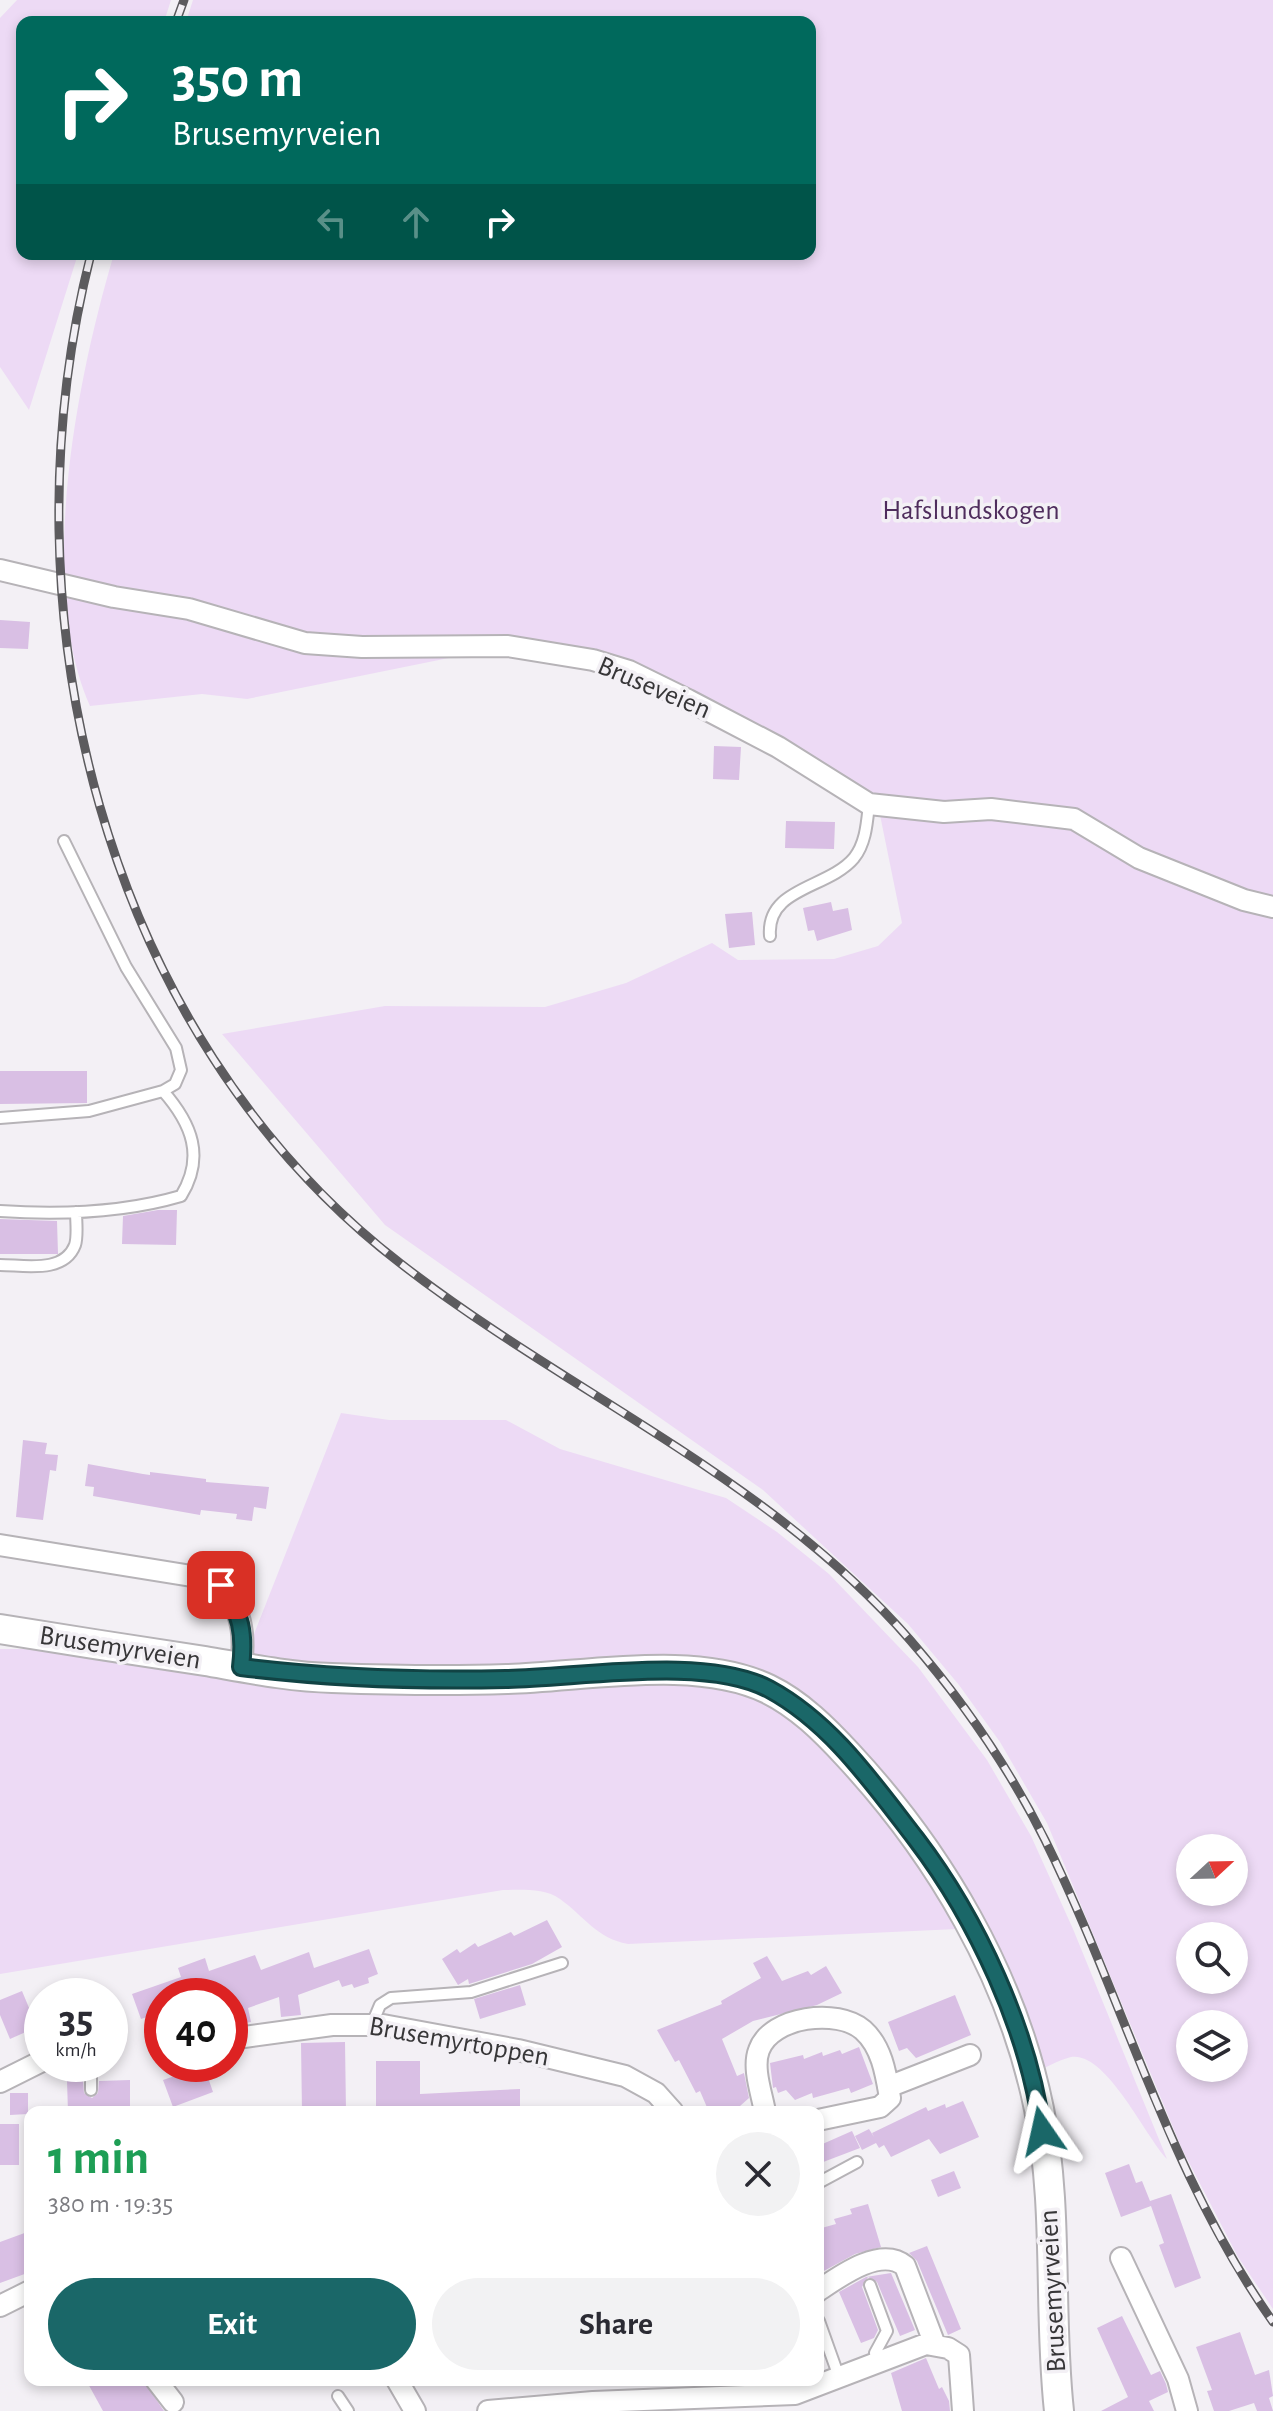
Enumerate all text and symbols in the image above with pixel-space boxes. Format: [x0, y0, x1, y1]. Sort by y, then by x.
icon: right [40, 48, 144, 152]
text: 350 m [172, 51, 303, 107]
text: Brusemyrveien [172, 116, 382, 152]
icon: left [310, 200, 354, 244]
icon: ahead [394, 200, 438, 244]
icon: right [478, 200, 522, 244]
park label: Hafslundskogen [882, 497, 1060, 525]
street label: Bruseveien [593, 652, 715, 724]
pin [187, 1551, 255, 1619]
icon: arrive [199, 1563, 243, 1607]
street label: Brusemyrveien [37, 1621, 203, 1675]
north arrow [1176, 1834, 1248, 1906]
map controls [1176, 1834, 1248, 2082]
button: search [1176, 1922, 1248, 1994]
speed limit sign: 40 [144, 1978, 248, 2082]
text: 35 [59, 2000, 93, 2040]
button: layers [1176, 2010, 1248, 2082]
street label: Brusemyrtoppen [367, 2012, 551, 2072]
text: km/h [55, 2040, 97, 2060]
position arrow [1000, 2089, 1084, 2173]
button: close [716, 2132, 800, 2216]
text: 1 min [48, 2135, 149, 2183]
text: 380 m · 19:35 [48, 2191, 173, 2217]
street label: Brusemyrveien [1035, 2209, 1071, 2373]
button: Exit [48, 2278, 416, 2370]
button: Share [432, 2278, 800, 2370]

